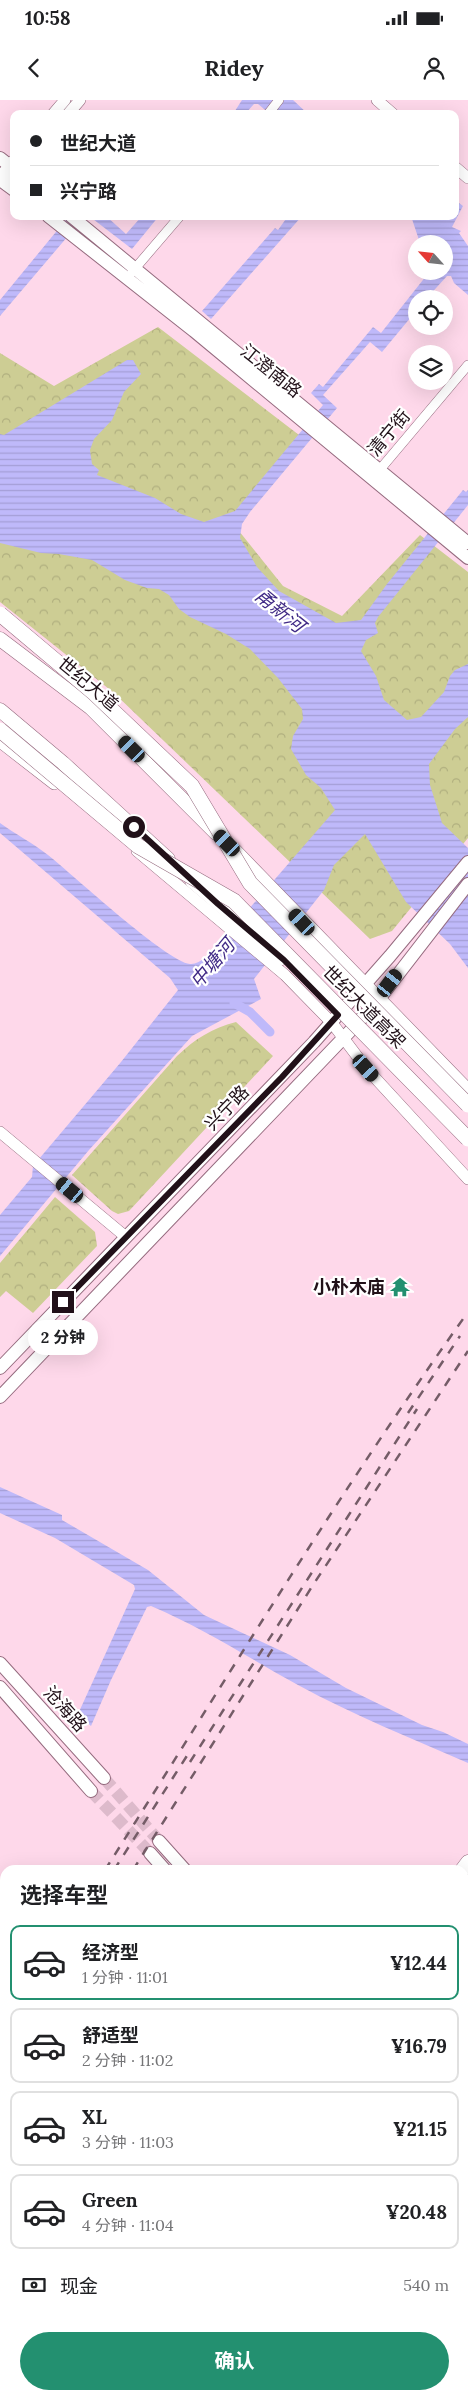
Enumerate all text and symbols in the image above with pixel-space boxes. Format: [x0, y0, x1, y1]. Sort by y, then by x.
text: 10:58 [25, 6, 71, 30]
icon: back [20, 54, 48, 82]
text: Ridey [204, 54, 264, 82]
icon: person [420, 54, 448, 82]
text: 世纪大道 [60, 131, 136, 155]
text: 兴宁路 [60, 179, 117, 203]
north arrow [408, 235, 452, 280]
map controls [408, 235, 453, 390]
button: locate [408, 290, 453, 335]
street label: 江澄南路 [236, 339, 307, 402]
button: layers [408, 345, 453, 390]
street label: 清宁街 [362, 405, 415, 461]
water label: 甬新河 [250, 583, 313, 640]
street label: 世纪大道 [53, 652, 123, 716]
car [116, 733, 147, 765]
route start [123, 816, 145, 838]
car [211, 827, 242, 859]
car [286, 906, 317, 938]
water label: 中塘河 [184, 930, 242, 993]
street label: 世纪大道高架 [318, 960, 411, 1053]
car [374, 967, 405, 999]
car [350, 1052, 381, 1084]
street label: 兴宁路 [200, 1080, 254, 1135]
car [53, 1175, 86, 1205]
place label: 小朴木庙 [313, 1275, 385, 1298]
temple icon: 小朴木庙 [389, 1276, 411, 1298]
route end [52, 1291, 74, 1313]
callout: 2 分钟 [28, 1320, 98, 1354]
text: 2 分钟 [41, 1327, 85, 1347]
street label: 沧海路 [39, 1681, 92, 1736]
text: 选择车型 [20, 1881, 108, 1909]
icon: car [22, 1940, 67, 1985]
text: 经济型 [82, 1940, 139, 1964]
text: ¥12.44 [390, 1951, 447, 1975]
text: 1 分钟 · 11:01 [82, 1967, 168, 1987]
icon: car [22, 2023, 67, 2068]
text: 舒适型 [82, 2023, 139, 2047]
text: ¥16.79 [391, 2034, 447, 2058]
text: 2 分钟 · 11:02 [82, 2050, 173, 2070]
text: XL [82, 2105, 107, 2129]
icon: car [22, 2106, 67, 2151]
text: ¥21.15 [393, 2117, 447, 2141]
text: 3 分钟 · 11:03 [82, 2132, 174, 2152]
text: Green [82, 2188, 138, 2212]
icon: car [22, 2189, 67, 2234]
text: ¥20.48 [386, 2200, 447, 2224]
text: 4 分钟 · 11:04 [82, 2215, 174, 2235]
icon: cash [20, 2271, 48, 2299]
text: 现金 [60, 2274, 98, 2298]
text: 540 m [403, 2275, 449, 2295]
button: 确认 [20, 2332, 449, 2390]

